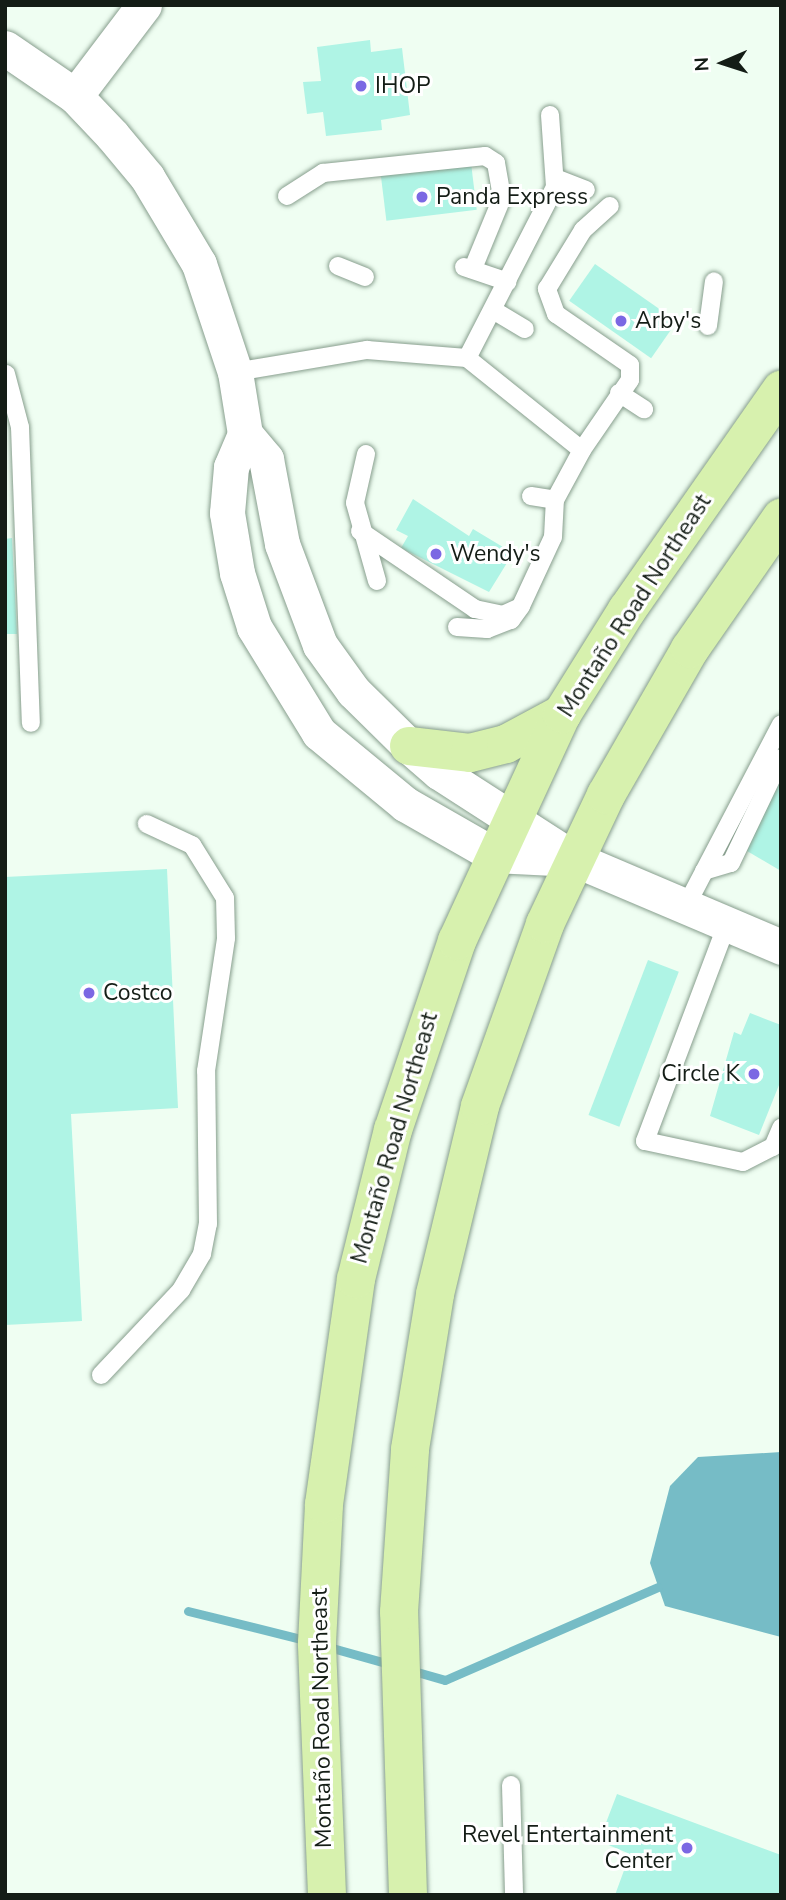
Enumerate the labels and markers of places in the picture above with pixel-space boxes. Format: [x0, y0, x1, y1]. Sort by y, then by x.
place label: IHOP [375, 72, 431, 100]
marker: IHOP [353, 78, 369, 94]
place label: Panda Express [436, 183, 588, 211]
marker: Panda Express [414, 189, 430, 205]
place label: Arby's [635, 307, 701, 335]
marker: Arby's [613, 313, 629, 329]
place label: Wendy's [450, 540, 541, 568]
marker: Wendy's [428, 546, 444, 562]
place label: Costco [103, 979, 173, 1007]
marker: Costco [81, 985, 97, 1001]
place label: Circle K [661, 1060, 740, 1088]
marker: Circle K [746, 1066, 762, 1082]
place label: Revel Entertainment Center [462, 1821, 673, 1875]
marker: Revel Entertainment Center [679, 1840, 695, 1856]

